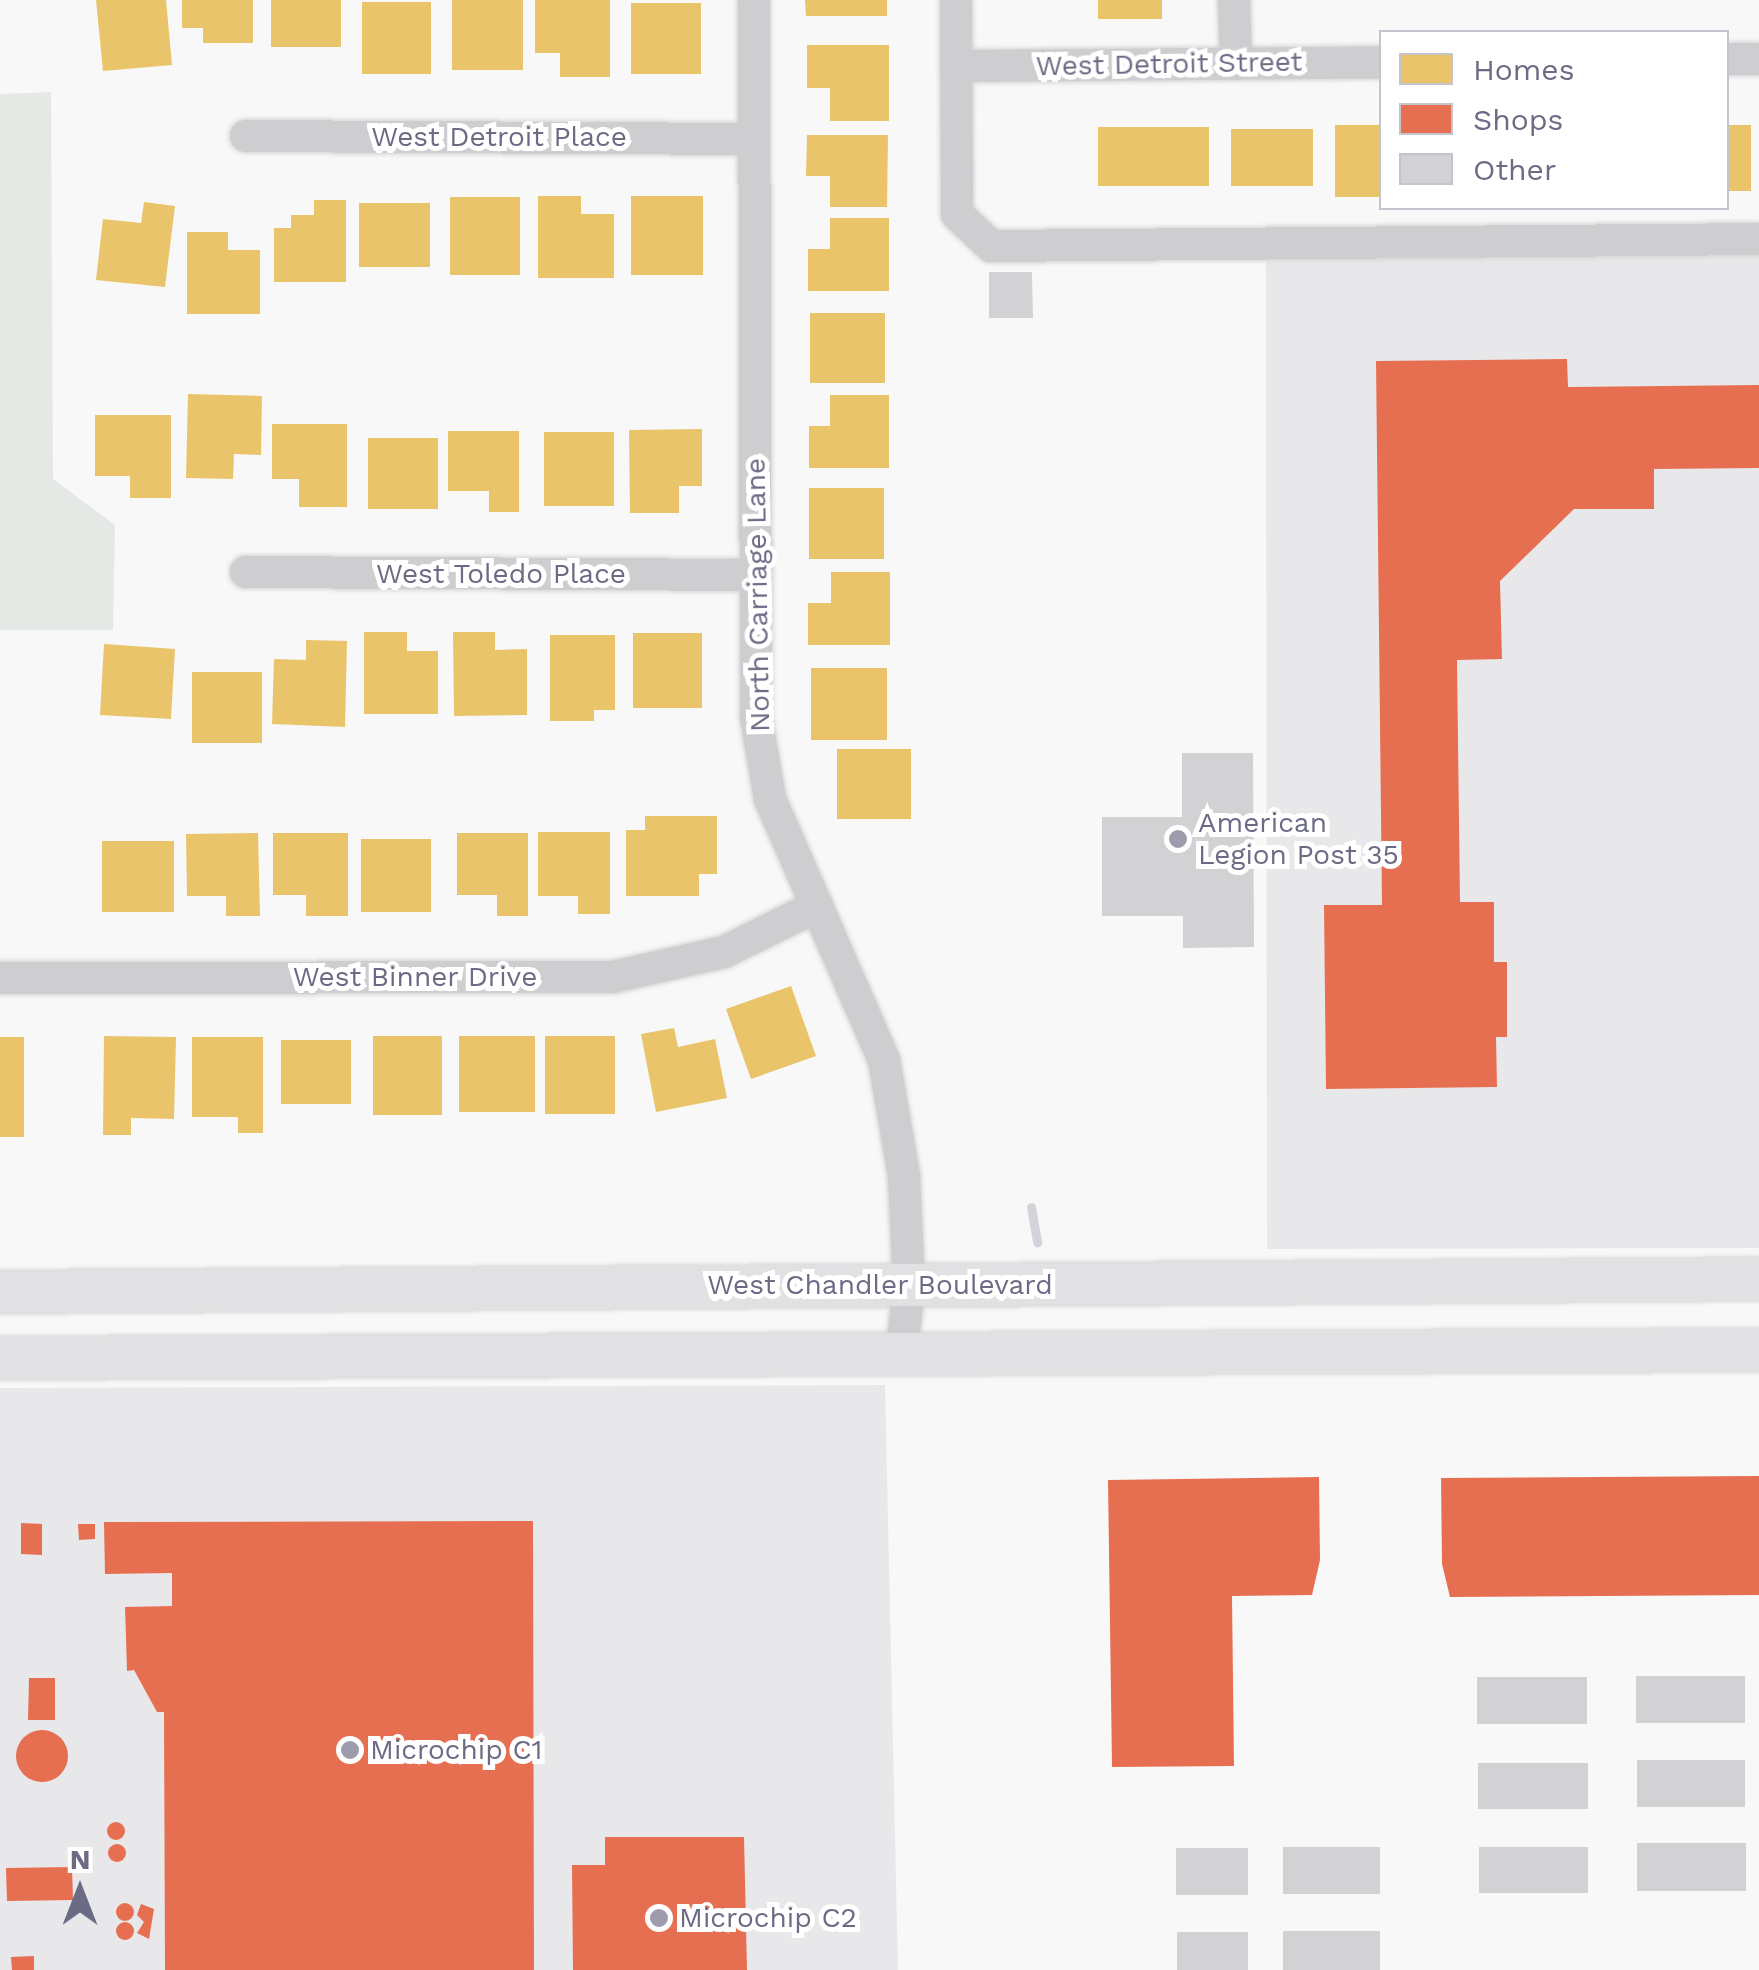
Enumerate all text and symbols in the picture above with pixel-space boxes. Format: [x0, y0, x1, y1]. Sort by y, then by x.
legend [1379, 30, 1729, 210]
street label: West Detroit Street [1035, 45, 1303, 83]
text: Homes [1473, 52, 1575, 87]
text: Shops [1473, 102, 1563, 137]
street label: West Detroit Place [371, 120, 627, 154]
text: Other [1473, 152, 1556, 187]
street label: North Carriage Lane [739, 458, 777, 732]
street label: West Toledo Place [376, 557, 626, 591]
place label: American Legion Post 35 [1198, 806, 1399, 872]
marker: American Legion Post 35 [1167, 828, 1189, 850]
street label: West Binner Drive [292, 960, 538, 994]
street label: West Chandler Boulevard [707, 1268, 1053, 1302]
place label: Microchip C1 [370, 1733, 543, 1767]
marker: Microchip C1 [339, 1739, 361, 1761]
north arrow [30, 1840, 130, 1940]
text: N [70, 1843, 90, 1876]
place label: Microchip C2 [679, 1901, 857, 1935]
marker: Microchip C2 [648, 1907, 670, 1929]

